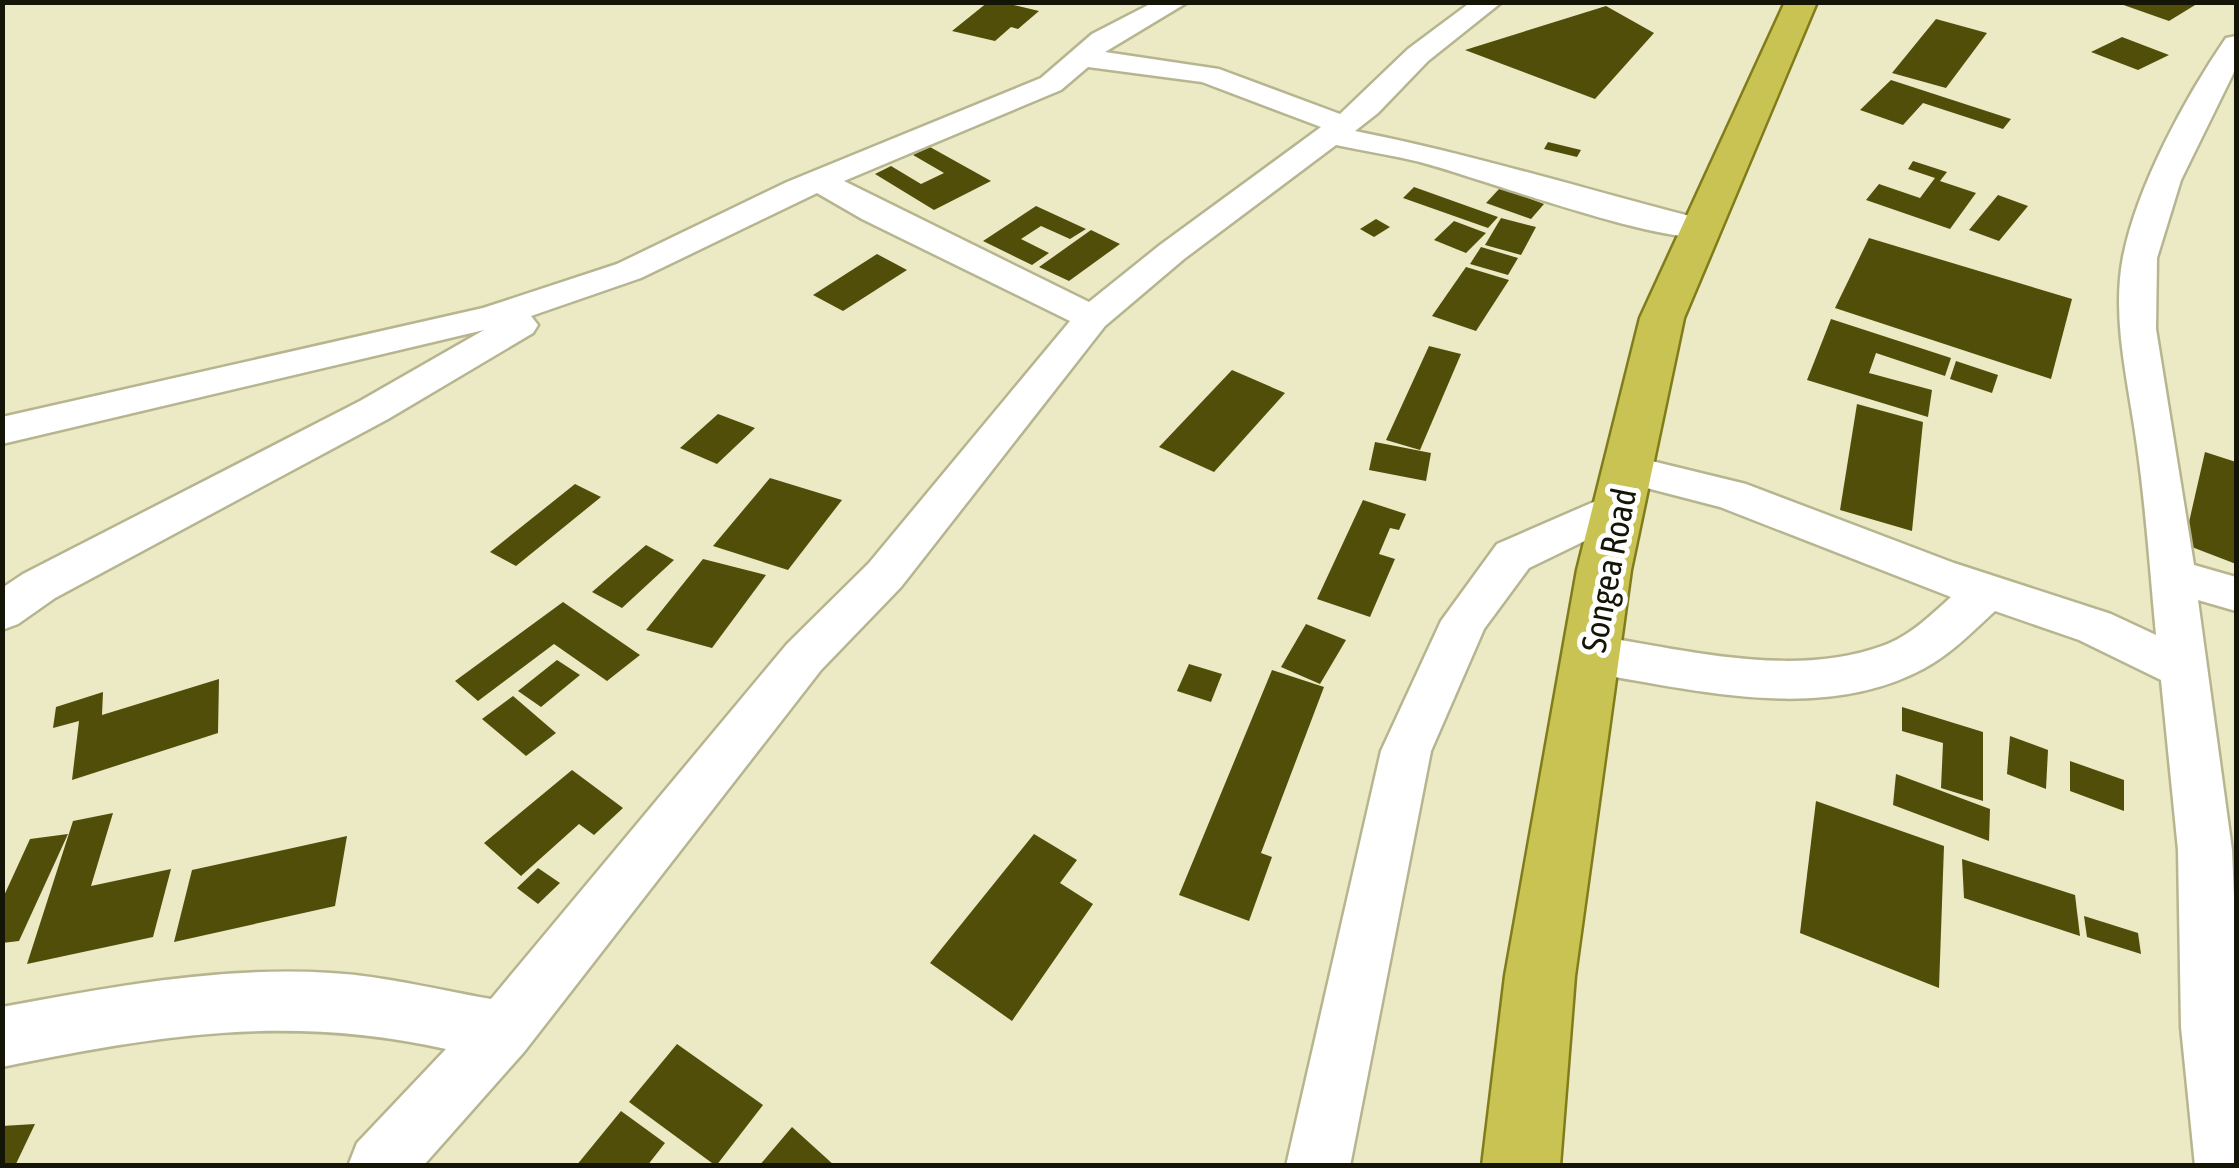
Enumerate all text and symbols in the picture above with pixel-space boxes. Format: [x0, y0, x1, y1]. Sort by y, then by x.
street label: Songea Road [1573, 485, 1643, 655]

